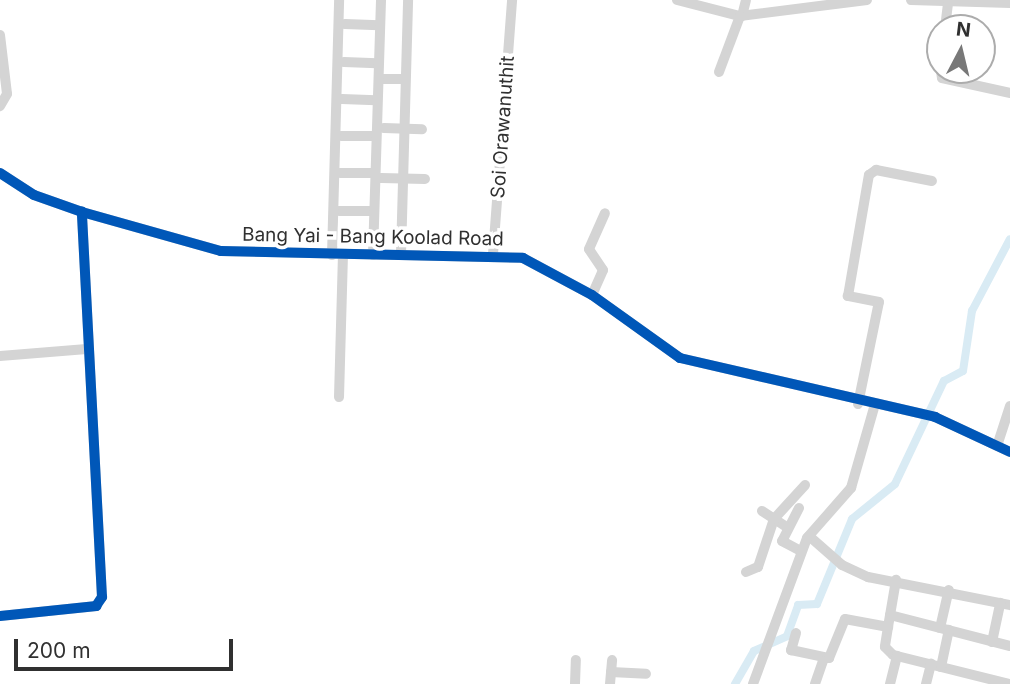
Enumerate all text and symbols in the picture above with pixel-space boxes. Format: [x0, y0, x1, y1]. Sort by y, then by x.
north arrow [926, 14, 996, 84]
text: N [955, 17, 972, 42]
street label: Soi Orawanuthit [487, 55, 519, 199]
street label: Bang Yai - Bang Koolad Road [242, 223, 504, 251]
scale bar [18, 624, 236, 668]
text: 200 m [27, 638, 91, 663]

